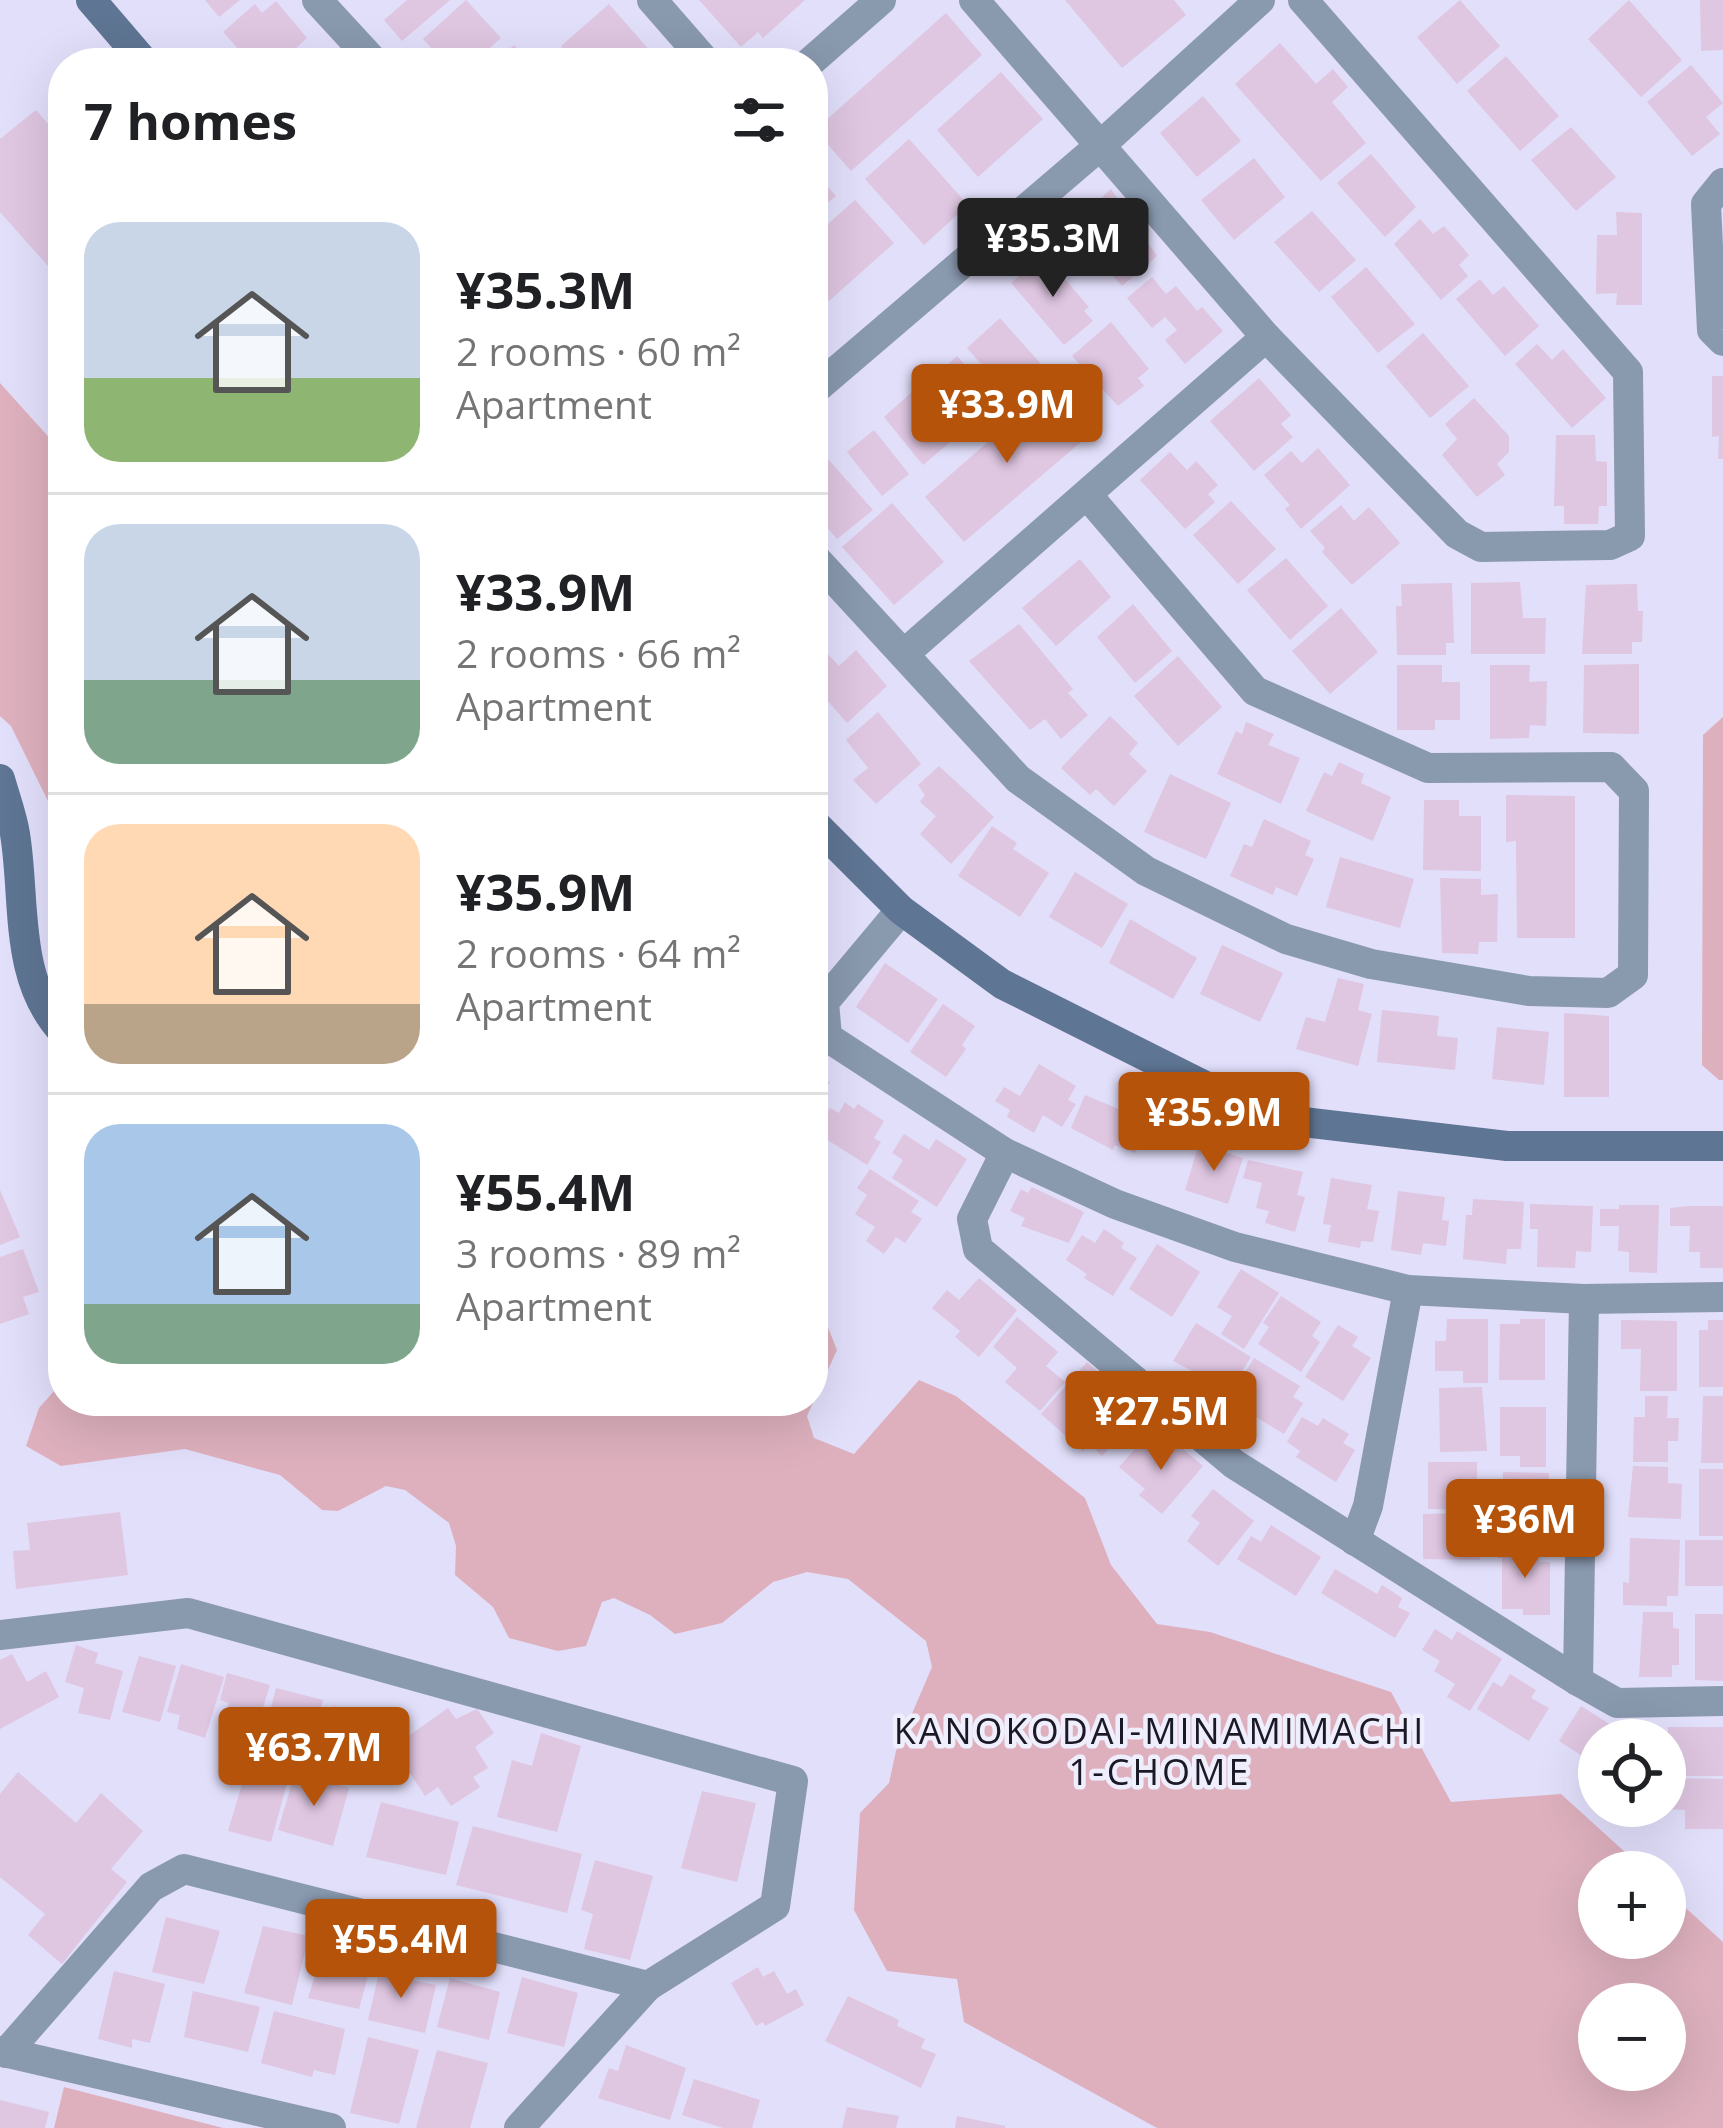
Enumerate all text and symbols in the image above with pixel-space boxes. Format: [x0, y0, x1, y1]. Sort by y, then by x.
text: 7 homes [84, 85, 297, 155]
icon: filters [726, 87, 792, 153]
pin: ¥35.3M [955, 198, 1151, 300]
text: ¥35.3M [984, 210, 1122, 263]
text: ¥35.3M [456, 254, 635, 324]
icon: home [180, 270, 324, 414]
text: 2 rooms · 60 m² [456, 324, 741, 377]
pin: ¥33.9M [909, 364, 1105, 466]
text: ¥33.9M [938, 376, 1076, 429]
text: Apartment [456, 377, 652, 430]
text: ¥33.9M [456, 556, 635, 626]
icon: home [180, 572, 324, 716]
text: 2 rooms · 66 m² [456, 626, 741, 679]
text: Apartment [456, 679, 652, 732]
text: ¥35.9M [456, 856, 635, 926]
icon: home [180, 872, 324, 1016]
text: 2 rooms · 64 m² [456, 926, 741, 979]
text: Apartment [456, 979, 652, 1032]
pin: ¥35.9M [1116, 1072, 1312, 1174]
text: ¥35.9M [1145, 1084, 1283, 1137]
text: ¥55.4M [456, 1156, 635, 1226]
icon: home [180, 1172, 324, 1316]
text: 3 rooms · 89 m² [456, 1226, 741, 1279]
text: Apartment [456, 1279, 652, 1332]
pin: ¥27.5M [1063, 1371, 1259, 1473]
text: ¥27.5M [1092, 1383, 1230, 1436]
pin: ¥36M [1454, 1479, 1596, 1581]
text: ¥36M [1473, 1491, 1577, 1544]
district label: KANOKODAI-MINAMIMACHI 1-CHOME [894, 1706, 1426, 1796]
pin: ¥63.7M [216, 1707, 412, 1809]
text: ¥63.7M [245, 1719, 383, 1772]
map controls [1578, 1719, 1686, 2091]
button: locate [1578, 1719, 1686, 1827]
button: + [1578, 1851, 1686, 1959]
pin: ¥55.4M [303, 1899, 499, 2001]
text: ¥55.4M [332, 1911, 470, 1964]
button: − [1578, 1983, 1686, 2091]

